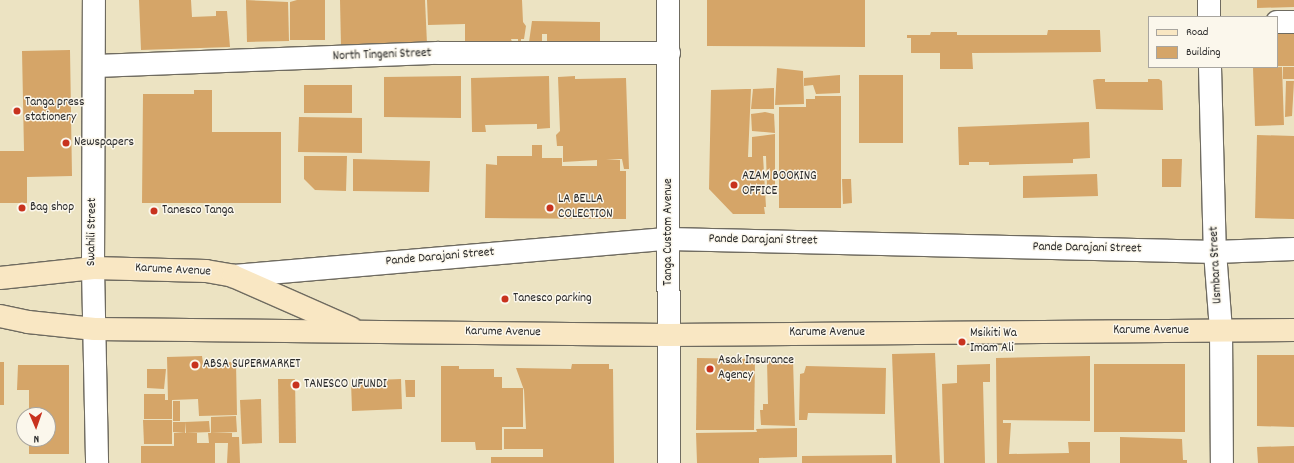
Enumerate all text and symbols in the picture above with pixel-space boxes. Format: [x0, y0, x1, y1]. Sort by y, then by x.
legend [1148, 16, 1278, 68]
text: Road [1186, 24, 1208, 41]
text: Building [1186, 44, 1221, 61]
street label: North Tingeni Street [332, 46, 432, 66]
place label: Tanga press stationery [25, 96, 85, 127]
marker: Tanga press stationery [12, 106, 22, 116]
place label: Newspapers [74, 135, 134, 151]
marker: Newspapers [61, 138, 71, 148]
place label: AZAM BOOKING OFFICE [742, 170, 817, 201]
street label: Tanga Custom Avenue [661, 178, 677, 286]
marker: AZAM BOOKING OFFICE [729, 180, 739, 190]
place label: LA BELLA COLECTION [558, 193, 613, 224]
street label: Swahili Street [85, 198, 101, 266]
place label: Bag shop [30, 200, 74, 216]
marker: Bag shop [17, 203, 27, 213]
place label: Tanesco Tanga [162, 203, 234, 219]
marker: LA BELLA COLECTION [545, 203, 555, 213]
marker: Tanesco Tanga [149, 206, 159, 216]
street label: Usmbara Street [1207, 226, 1227, 304]
street label: Pande Darajani Street [708, 232, 818, 250]
street label: Pande Darajani Street [1032, 240, 1142, 258]
street label: Pande Darajani Street [385, 245, 495, 271]
street label: Karume Avenue [135, 261, 211, 281]
place label: Tanesco parking [513, 291, 592, 307]
marker: Tanesco parking [500, 294, 510, 304]
street label: Karume Avenue [1113, 323, 1189, 339]
street label: Karume Avenue [465, 325, 541, 341]
street label: Karume Avenue [789, 325, 865, 341]
place label: Msikiti Wa Imam Ali [970, 327, 1017, 358]
marker: Msikiti Wa Imam Ali [957, 337, 967, 347]
place label: Asak Insurance Agency [718, 354, 794, 385]
place label: ABSA SUPERMARKET [203, 357, 300, 373]
marker: ABSA SUPERMARKET [190, 360, 200, 370]
marker: Asak Insurance Agency [705, 364, 715, 374]
place label: TANESCO UFUNDI [304, 377, 387, 393]
marker: TANESCO UFUNDI [291, 380, 301, 390]
north arrow [16, 407, 56, 447]
text: N [33, 430, 39, 446]

